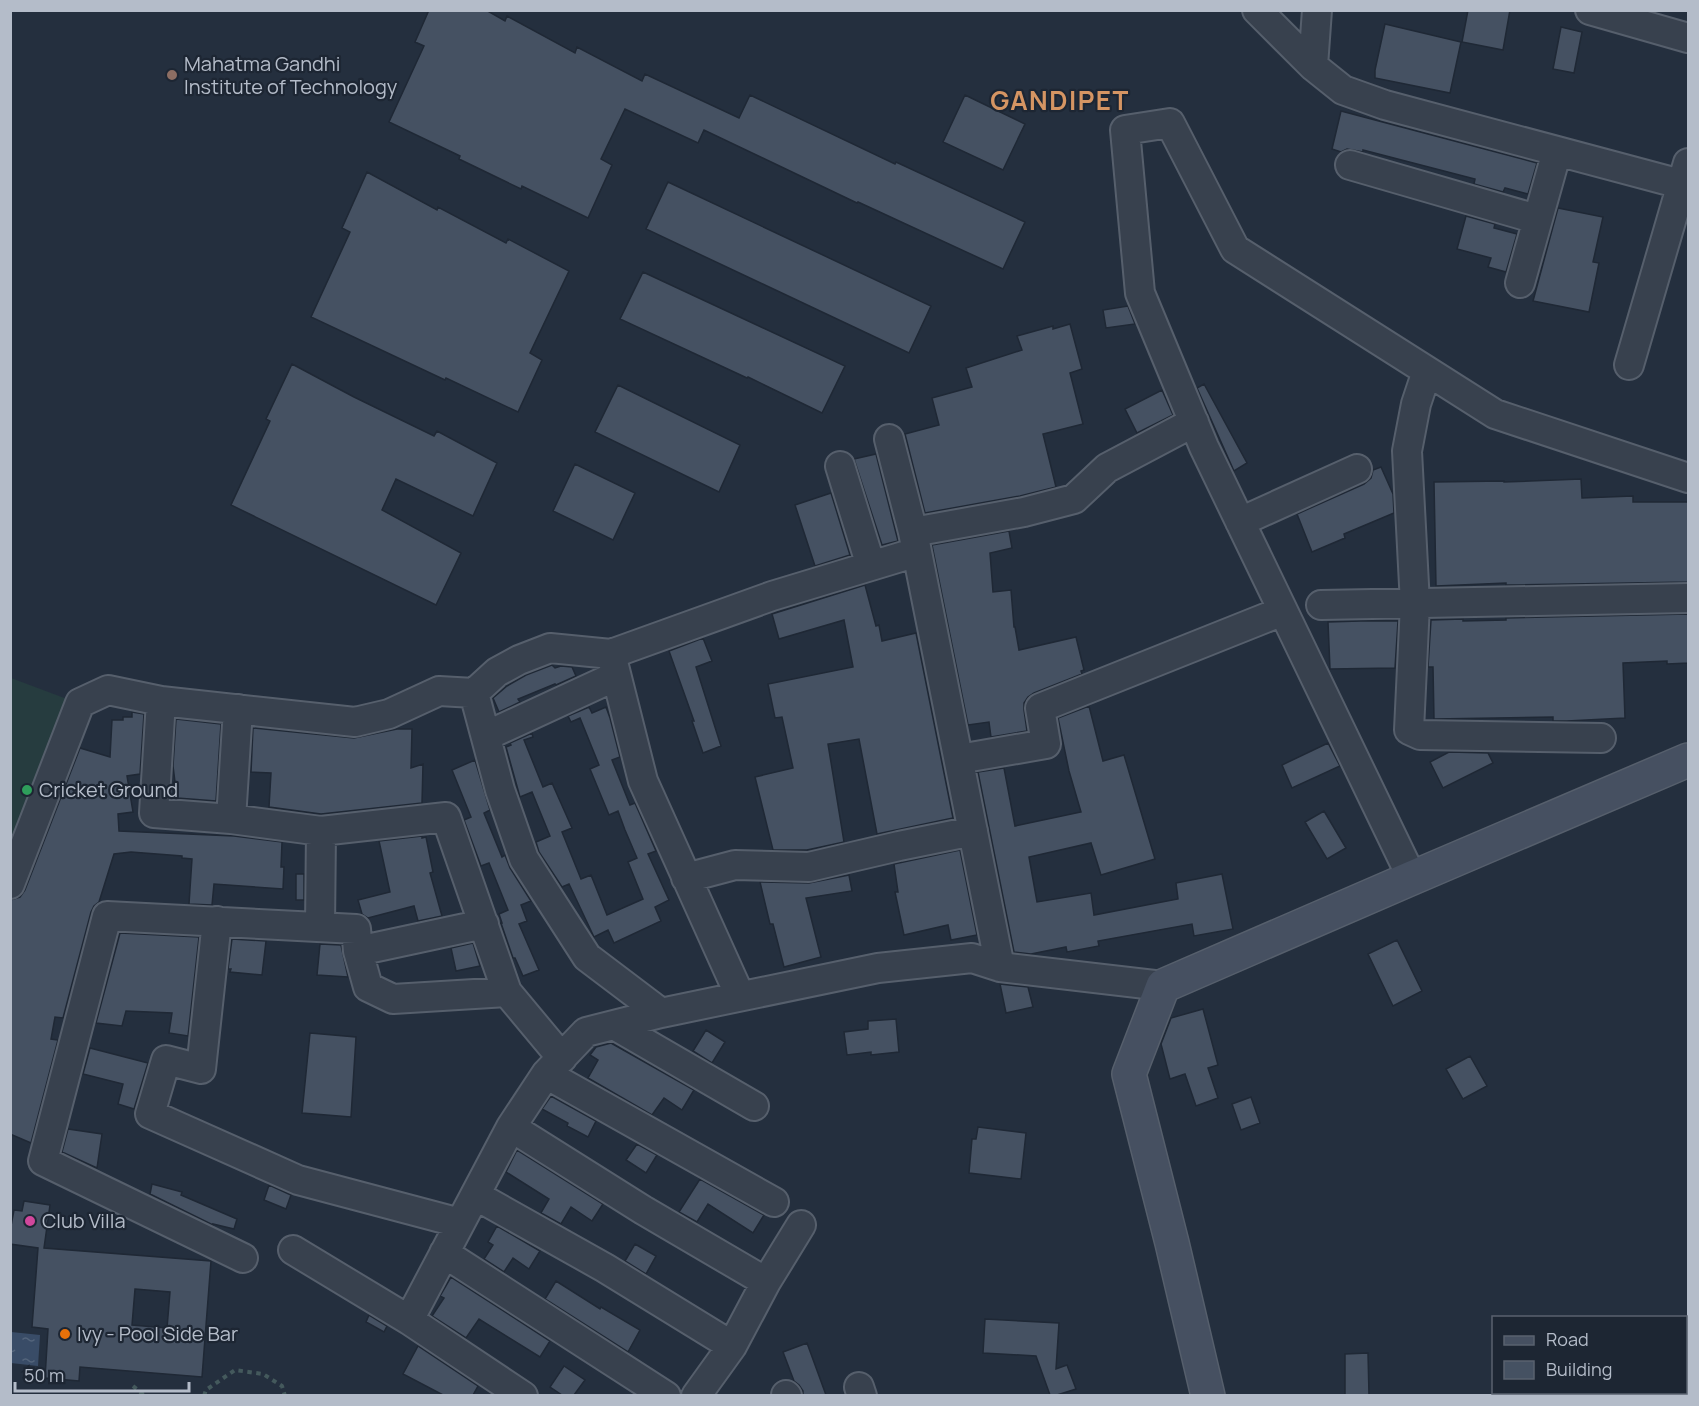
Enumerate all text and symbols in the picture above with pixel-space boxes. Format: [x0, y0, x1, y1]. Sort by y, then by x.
place label: Mahatma Gandhi Institute of Technology [184, 50, 398, 100]
marker: Mahatma Gandhi Institute of Technology [165, 68, 179, 82]
district label: GANDIPET [990, 82, 1130, 118]
place label: Cricket Ground [39, 776, 178, 803]
marker: Cricket Ground [20, 783, 34, 797]
place label: Club Villa [42, 1207, 126, 1234]
marker: Club Villa [23, 1214, 37, 1228]
legend [1492, 1316, 1687, 1394]
place label: Ivy - Pool Side Bar [77, 1320, 238, 1347]
marker: Ivy - Pool Side Bar [58, 1327, 72, 1341]
text: Road [1546, 1327, 1589, 1351]
scale bar [15, 1355, 189, 1393]
text: Building [1546, 1357, 1612, 1381]
text: 50 m [24, 1363, 64, 1387]

